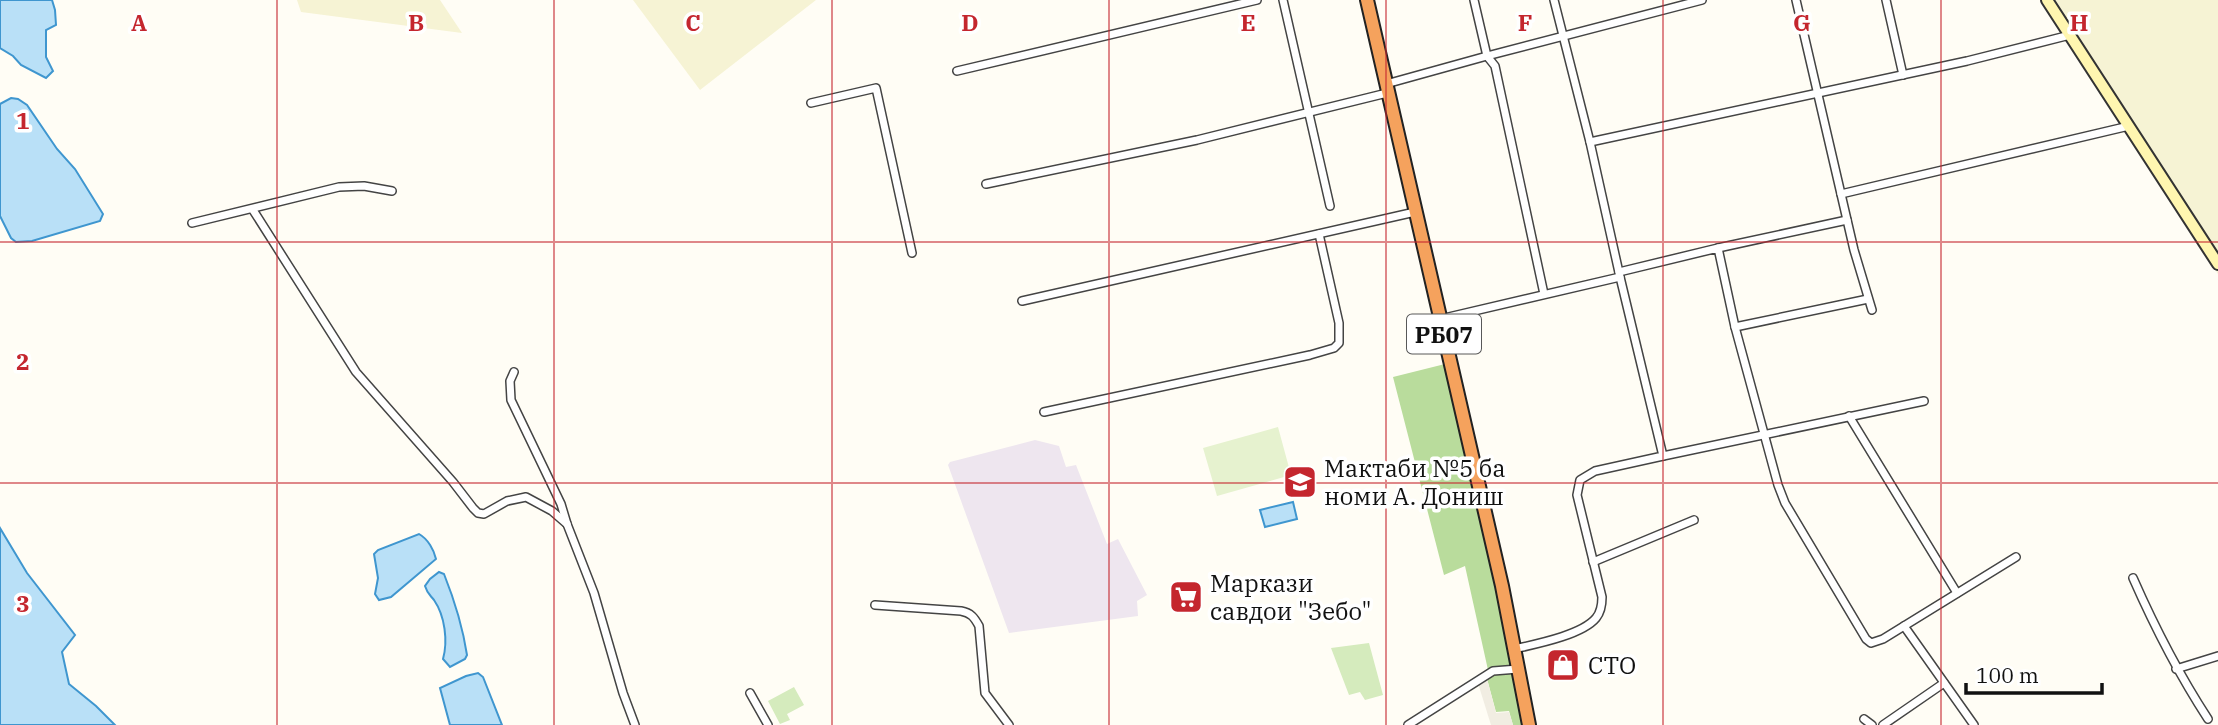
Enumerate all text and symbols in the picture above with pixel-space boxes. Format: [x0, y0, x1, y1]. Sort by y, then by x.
text: A [131, 7, 147, 37]
text: B [408, 7, 424, 37]
text: C [685, 7, 701, 37]
text: D [961, 7, 979, 37]
text: E [1240, 7, 1256, 37]
text: F [1518, 7, 1532, 37]
text: G [1793, 7, 1811, 37]
text: H [2070, 7, 2088, 37]
text: 1 [16, 105, 30, 135]
road number: РБ07 [1407, 314, 1481, 354]
text: 2 [16, 346, 30, 376]
place label: Мактаби №5 ба номи А. Дониш [1324, 452, 1506, 512]
school or university icon: Мактаби №5 ба номи А. Дониш [1281, 463, 1319, 501]
place label: Маркази савдои "Зебо" [1210, 567, 1372, 627]
supermarket icon: Маркази савдои "Зебо" [1167, 578, 1205, 616]
text: 3 [16, 588, 30, 618]
shop icon: СТО [1544, 646, 1582, 684]
place label: СТО [1588, 649, 1636, 681]
scale bar [1966, 652, 2102, 696]
text: 100 m [1976, 661, 2039, 689]

